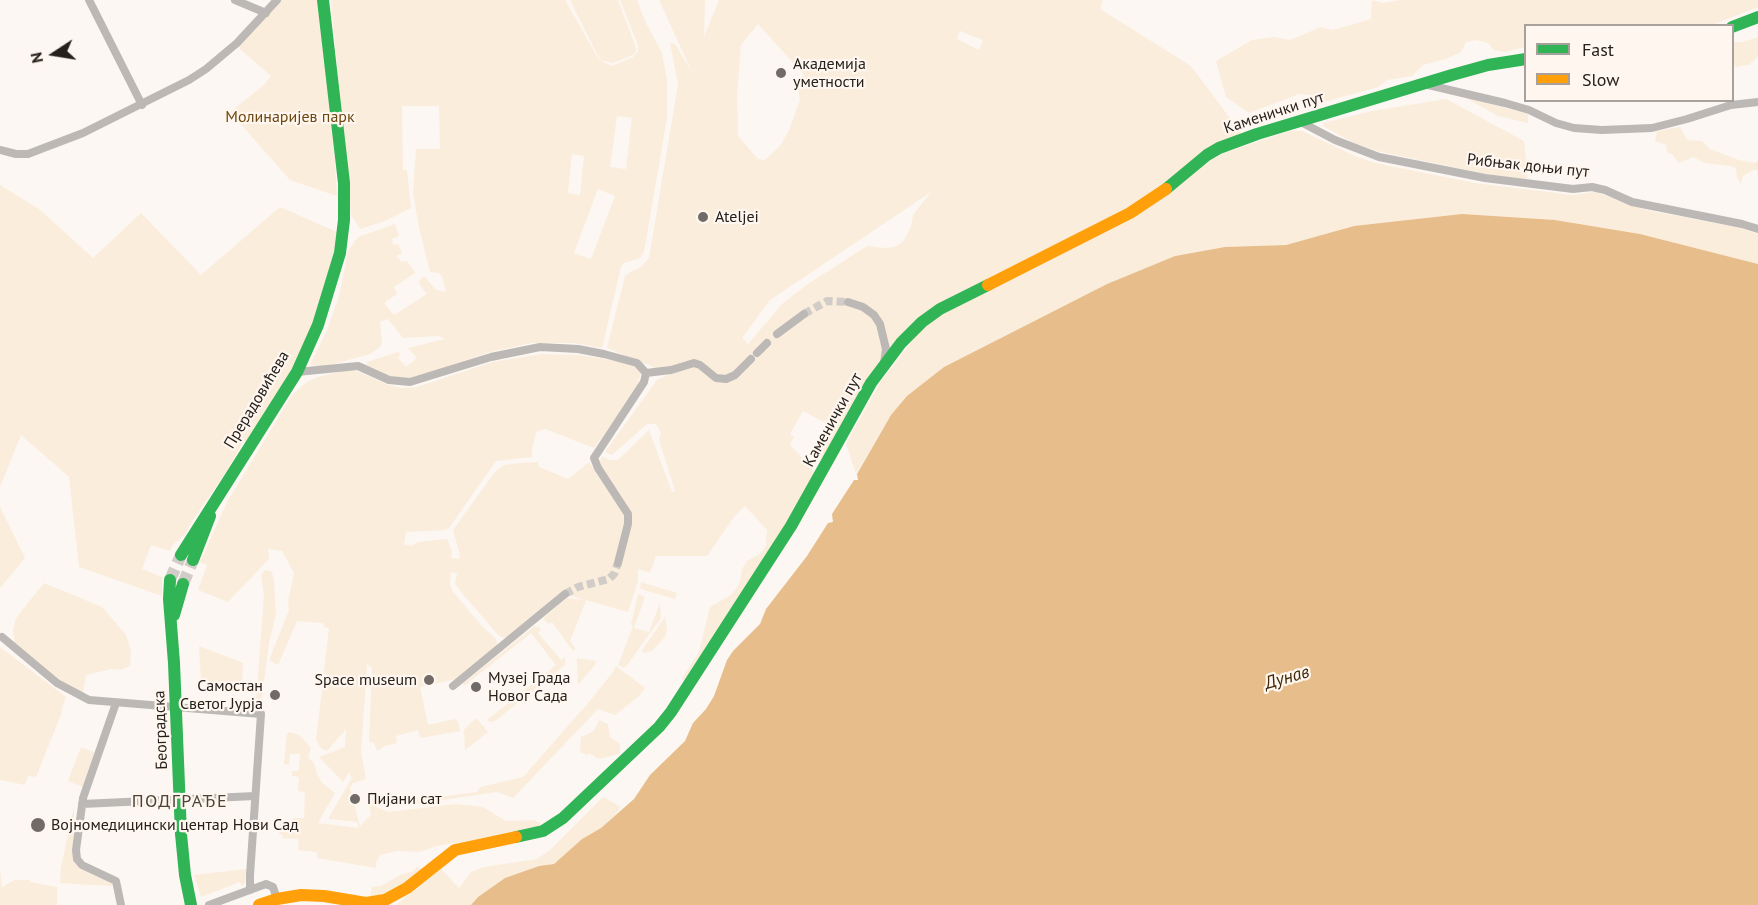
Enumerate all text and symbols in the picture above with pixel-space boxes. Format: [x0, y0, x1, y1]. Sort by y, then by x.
north arrow [24, 24, 84, 84]
legend [1524, 24, 1734, 102]
text: Fast [1582, 38, 1614, 61]
text: N [26, 51, 47, 65]
place label: Академија уметности [793, 54, 866, 92]
marker: Академија уметности [774, 66, 788, 80]
text: Slow [1582, 68, 1620, 91]
street label: Каменички пут [1221, 88, 1327, 138]
park label: Молинаријев парк [225, 107, 355, 127]
street label: Рибњак доњи пут [1466, 150, 1590, 182]
place label: Ateljei [715, 207, 759, 227]
marker: Ateljei [696, 210, 710, 224]
street label: Прерадовићева [220, 348, 294, 452]
street label: Каменички пут [799, 370, 867, 470]
water label: Дунав [1262, 661, 1312, 695]
place label: Музеј Града Новог Сада [488, 668, 570, 706]
place label: Space museum [315, 670, 417, 690]
marker: Space museum [422, 673, 436, 687]
place label: Самостан Светог Јурја [180, 676, 263, 714]
marker: Музеј Града Новог Сада [469, 680, 483, 694]
marker: Самостан Светог Јурја [268, 688, 282, 702]
street label: Београдска [150, 690, 172, 770]
place label: Пијани сат [367, 789, 442, 809]
district label: ПОДГРАЂЕ [132, 791, 228, 813]
marker: Пијани сат [348, 792, 362, 806]
place label: Војномедицински центар Нови Сад [51, 815, 299, 835]
marker: Војномедицински центар Нови Сад [29, 816, 47, 834]

